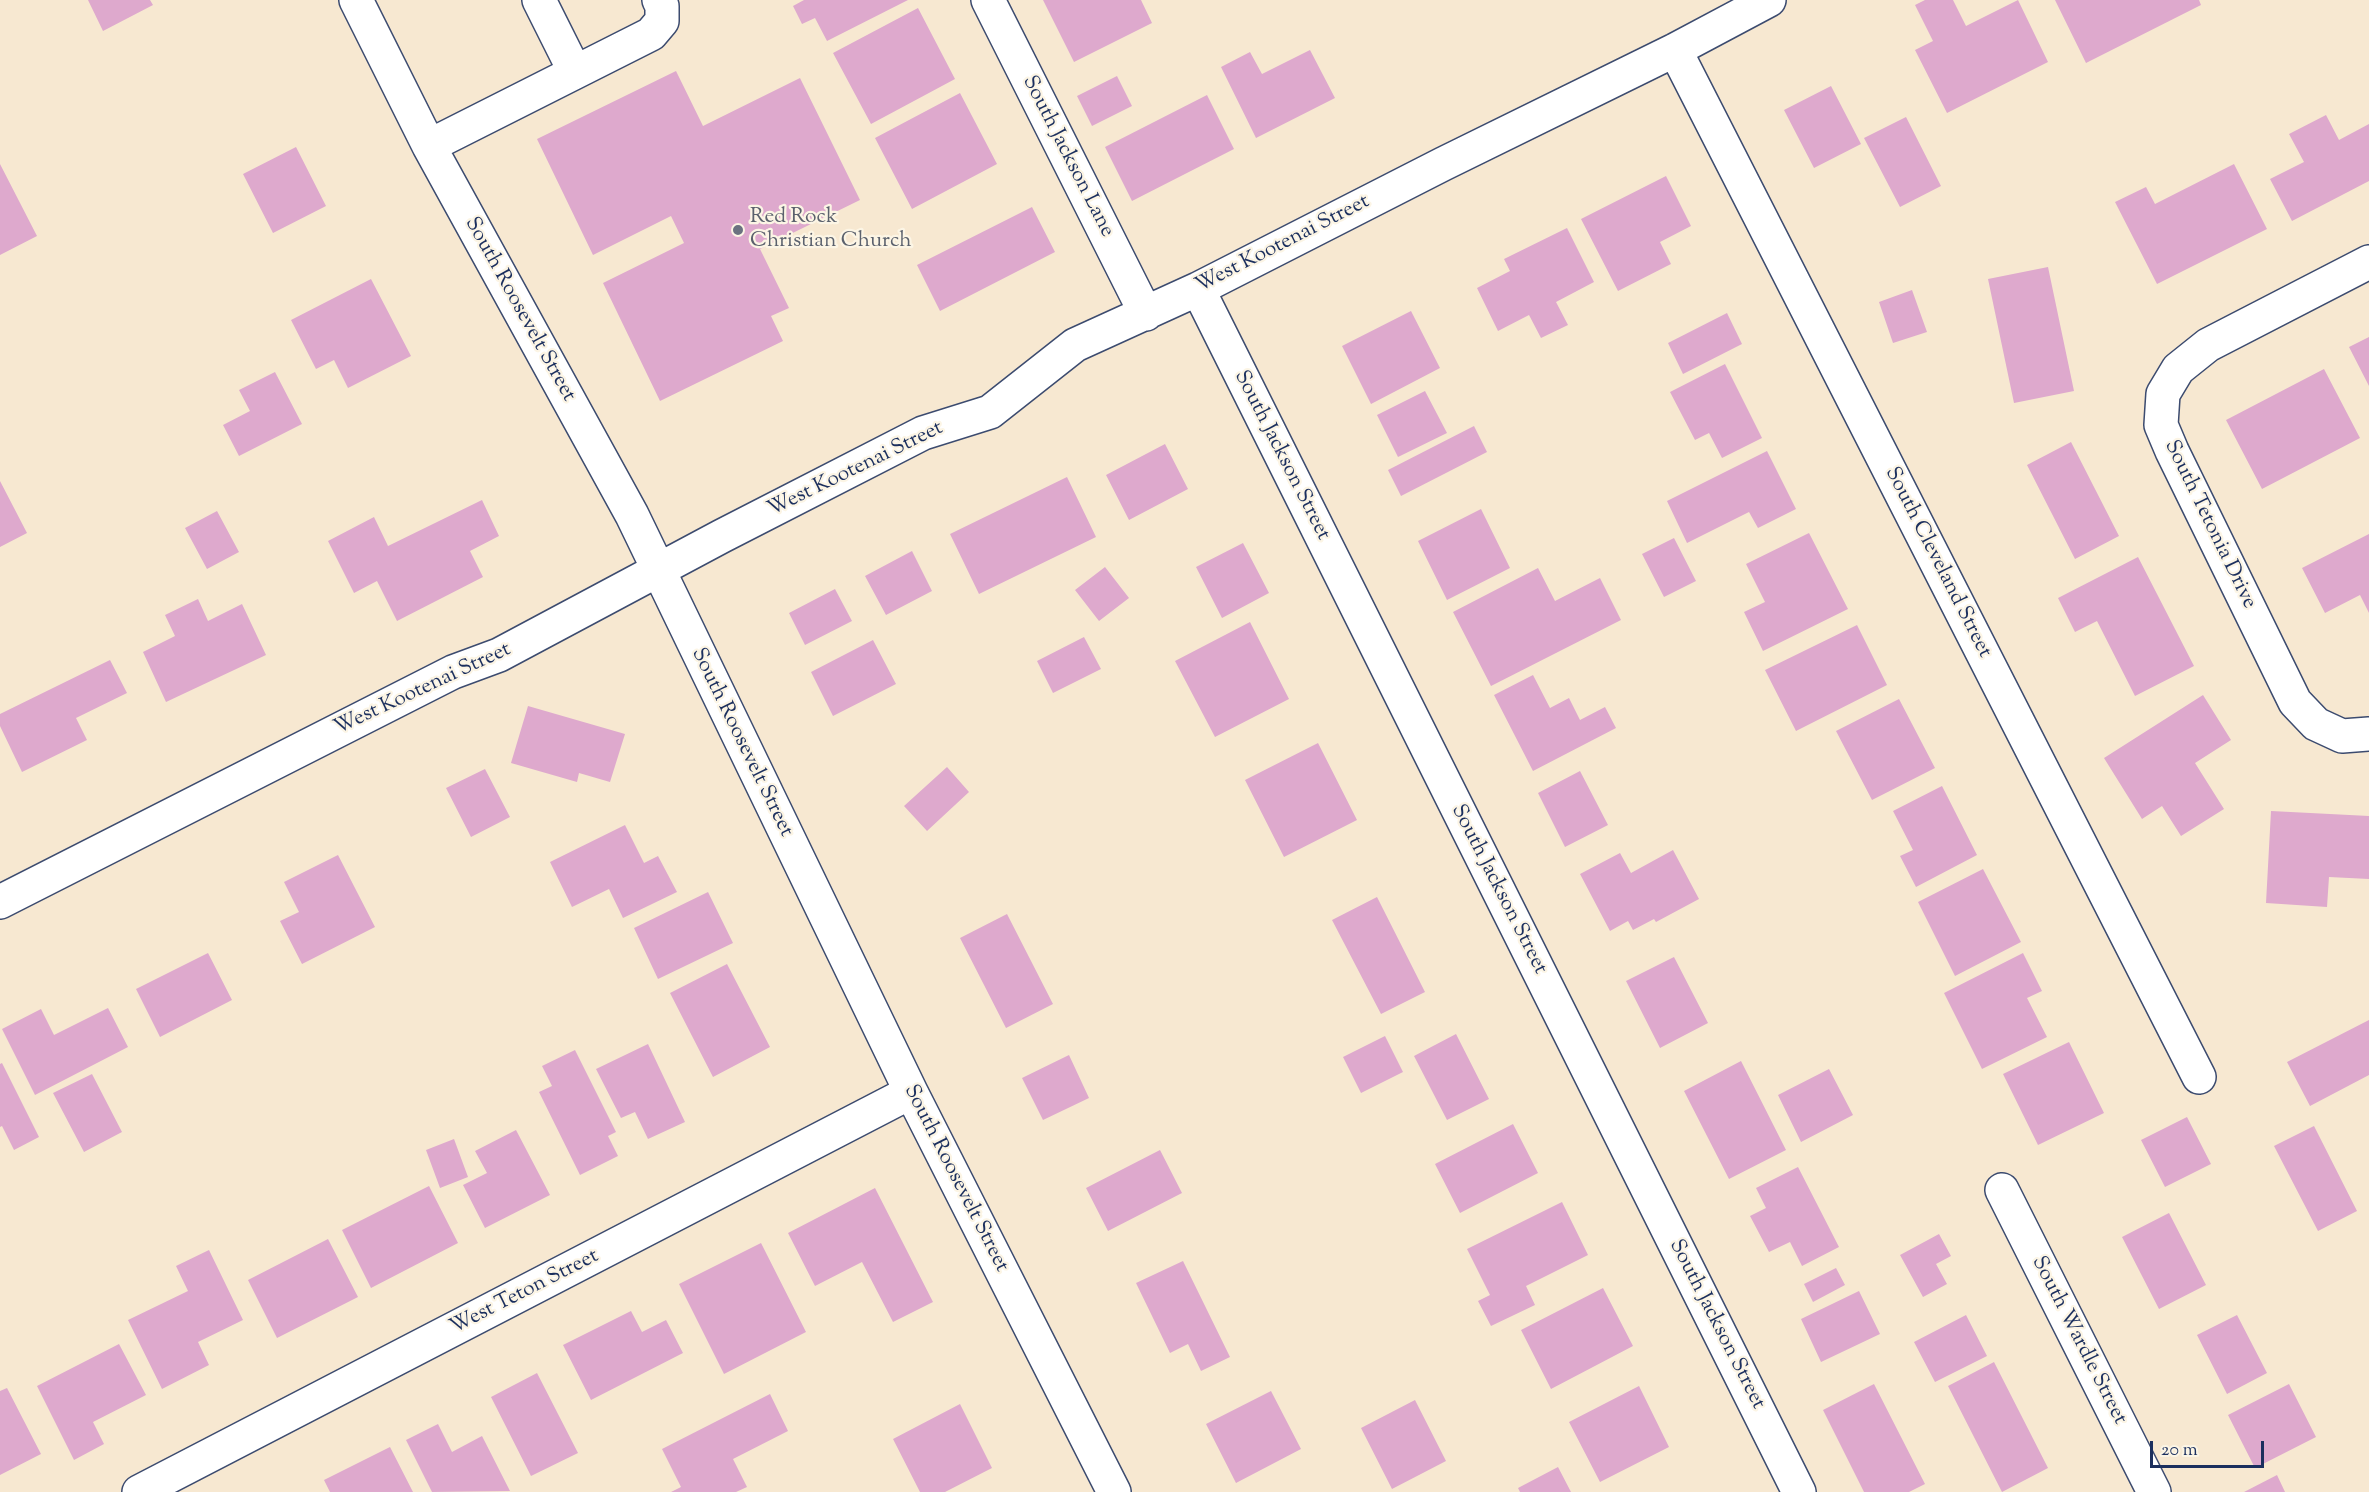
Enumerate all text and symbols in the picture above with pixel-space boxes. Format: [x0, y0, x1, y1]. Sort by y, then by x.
street label: South Jackson Lane [1016, 72, 1118, 242]
street label: West Kootenai Street [1192, 190, 1374, 300]
place label: Red Rock Christian Church [750, 205, 912, 255]
street label: South Roosevelt Street [458, 213, 580, 407]
marker: Red Rock Christian Church [731, 223, 745, 237]
street label: South Jackson Street [1227, 367, 1335, 545]
street label: West Kootenai Street [764, 417, 948, 523]
street label: South Tetonia Drive [2157, 437, 2261, 613]
street label: South Cleveland Street [1878, 463, 1996, 663]
street label: West Kootenai Street [331, 638, 515, 742]
street label: South Roosevelt Street [684, 645, 798, 841]
street label: South Jackson Street [1444, 801, 1552, 979]
street label: South Roosevelt Street [897, 1081, 1013, 1277]
street label: South Jackson Street [1662, 1236, 1770, 1414]
street label: West Teton Street [447, 1245, 603, 1341]
street label: South Wardle Street [2025, 1253, 2131, 1429]
scale bar [2153, 1429, 2267, 1467]
text: 20 m [2161, 1438, 2198, 1464]

